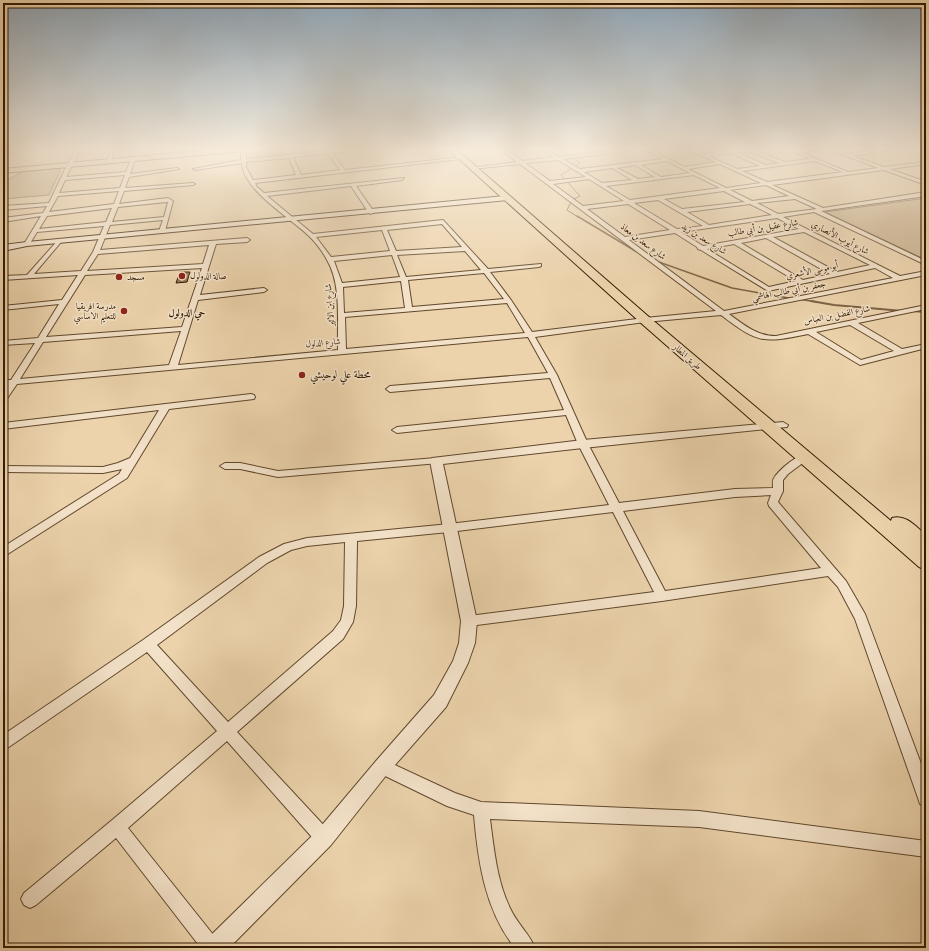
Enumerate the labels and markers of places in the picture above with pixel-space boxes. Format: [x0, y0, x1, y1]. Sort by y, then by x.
marker: صالة الدولول [177, 271, 187, 281]
place label: صالة الدولول [190, 271, 227, 282]
marker: مسجد [114, 272, 124, 282]
place label: مسجد [127, 272, 145, 283]
place label: مدرسة افريقيا للتعليم الاساسي [74, 301, 116, 325]
marker: مدرسة افريقيا للتعليم الاساسي [119, 306, 129, 316]
place label: محطة علي لوحيشي [310, 368, 371, 385]
marker: محطة علي لوحيشي [297, 370, 307, 380]

